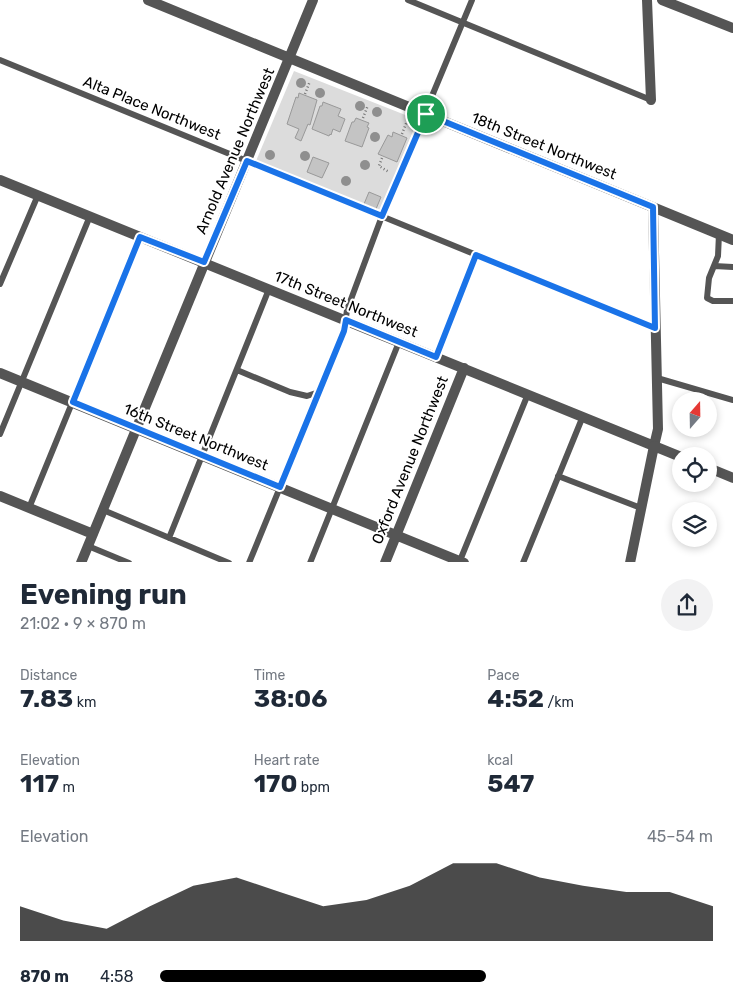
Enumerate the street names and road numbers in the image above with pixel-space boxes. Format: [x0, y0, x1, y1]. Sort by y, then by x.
street label: Arnold Avenue Northwest [192, 65, 278, 237]
street label: Alta Place Northwest [81, 72, 224, 144]
street label: 18th Street Northwest [469, 109, 619, 183]
street label: 17th Street Northwest [272, 267, 421, 341]
street label: Oxford Avenue Northwest [368, 373, 452, 547]
street label: 16th Street Northwest [121, 400, 271, 474]

